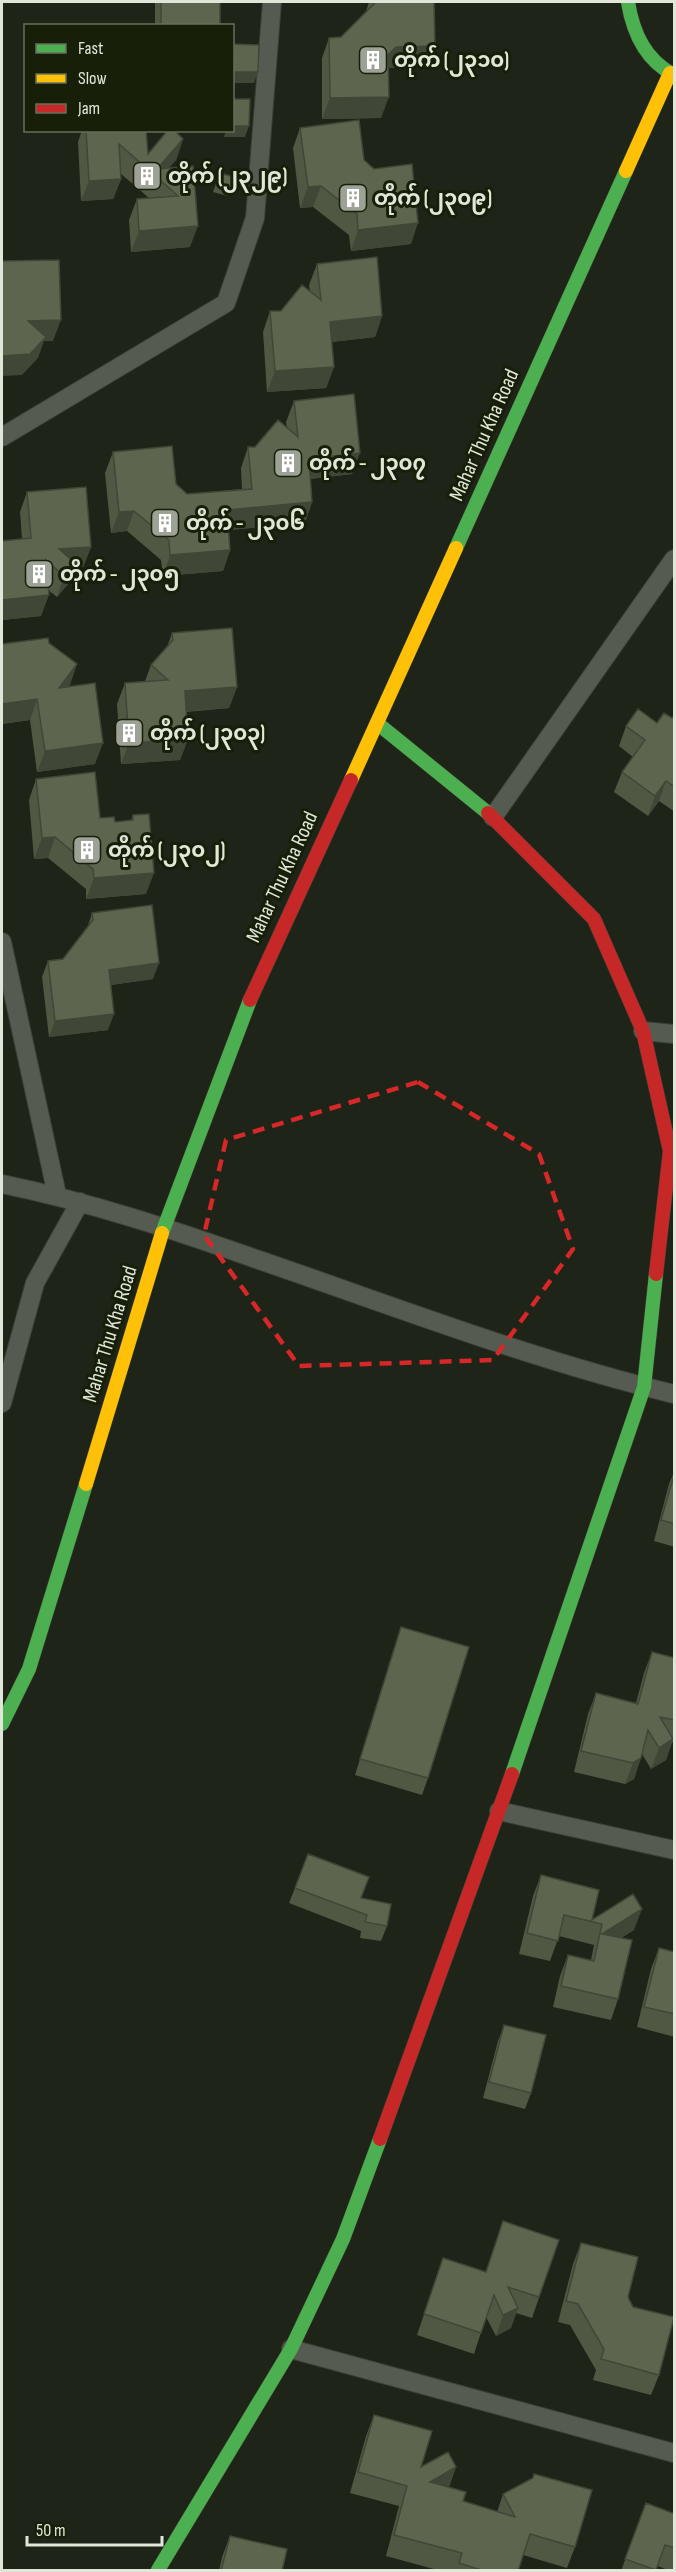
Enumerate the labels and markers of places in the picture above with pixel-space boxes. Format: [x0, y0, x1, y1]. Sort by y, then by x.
building icon: တိုက် (၂၃၁၀) [357, 44, 389, 76]
place label: တိုက် (၂၃၁၀) [394, 44, 509, 77]
building icon: တိုက် (၂၃၂၉) [131, 160, 163, 192]
place label: တိုက် (၂၃၂၉) [168, 160, 287, 193]
building icon: တိုက် (၂၃၀၉) [337, 182, 369, 214]
place label: တိုက် (၂၃၀၉) [374, 182, 492, 215]
building icon: တိုက် - ၂၃၀၇ [272, 447, 304, 479]
place label: တိုက် - ၂၃၀၇ [309, 447, 426, 480]
building icon: တိုက် - ၂၃၀၆ [149, 507, 181, 539]
place label: တိုက် - ၂၃၀၆ [186, 507, 306, 540]
building icon: တိုက် - ၂၃၀၅ [23, 558, 55, 590]
place label: တိုက် - ၂၃၀၅ [60, 558, 180, 591]
building icon: တိုက် (၂၃၀၃) [113, 717, 145, 749]
place label: တိုက် (၂၃၀၃) [150, 717, 265, 750]
building icon: တိုက် (၂၃၀၂) [71, 834, 103, 866]
place label: တိုက် (၂၃၀၂) [108, 834, 225, 867]

